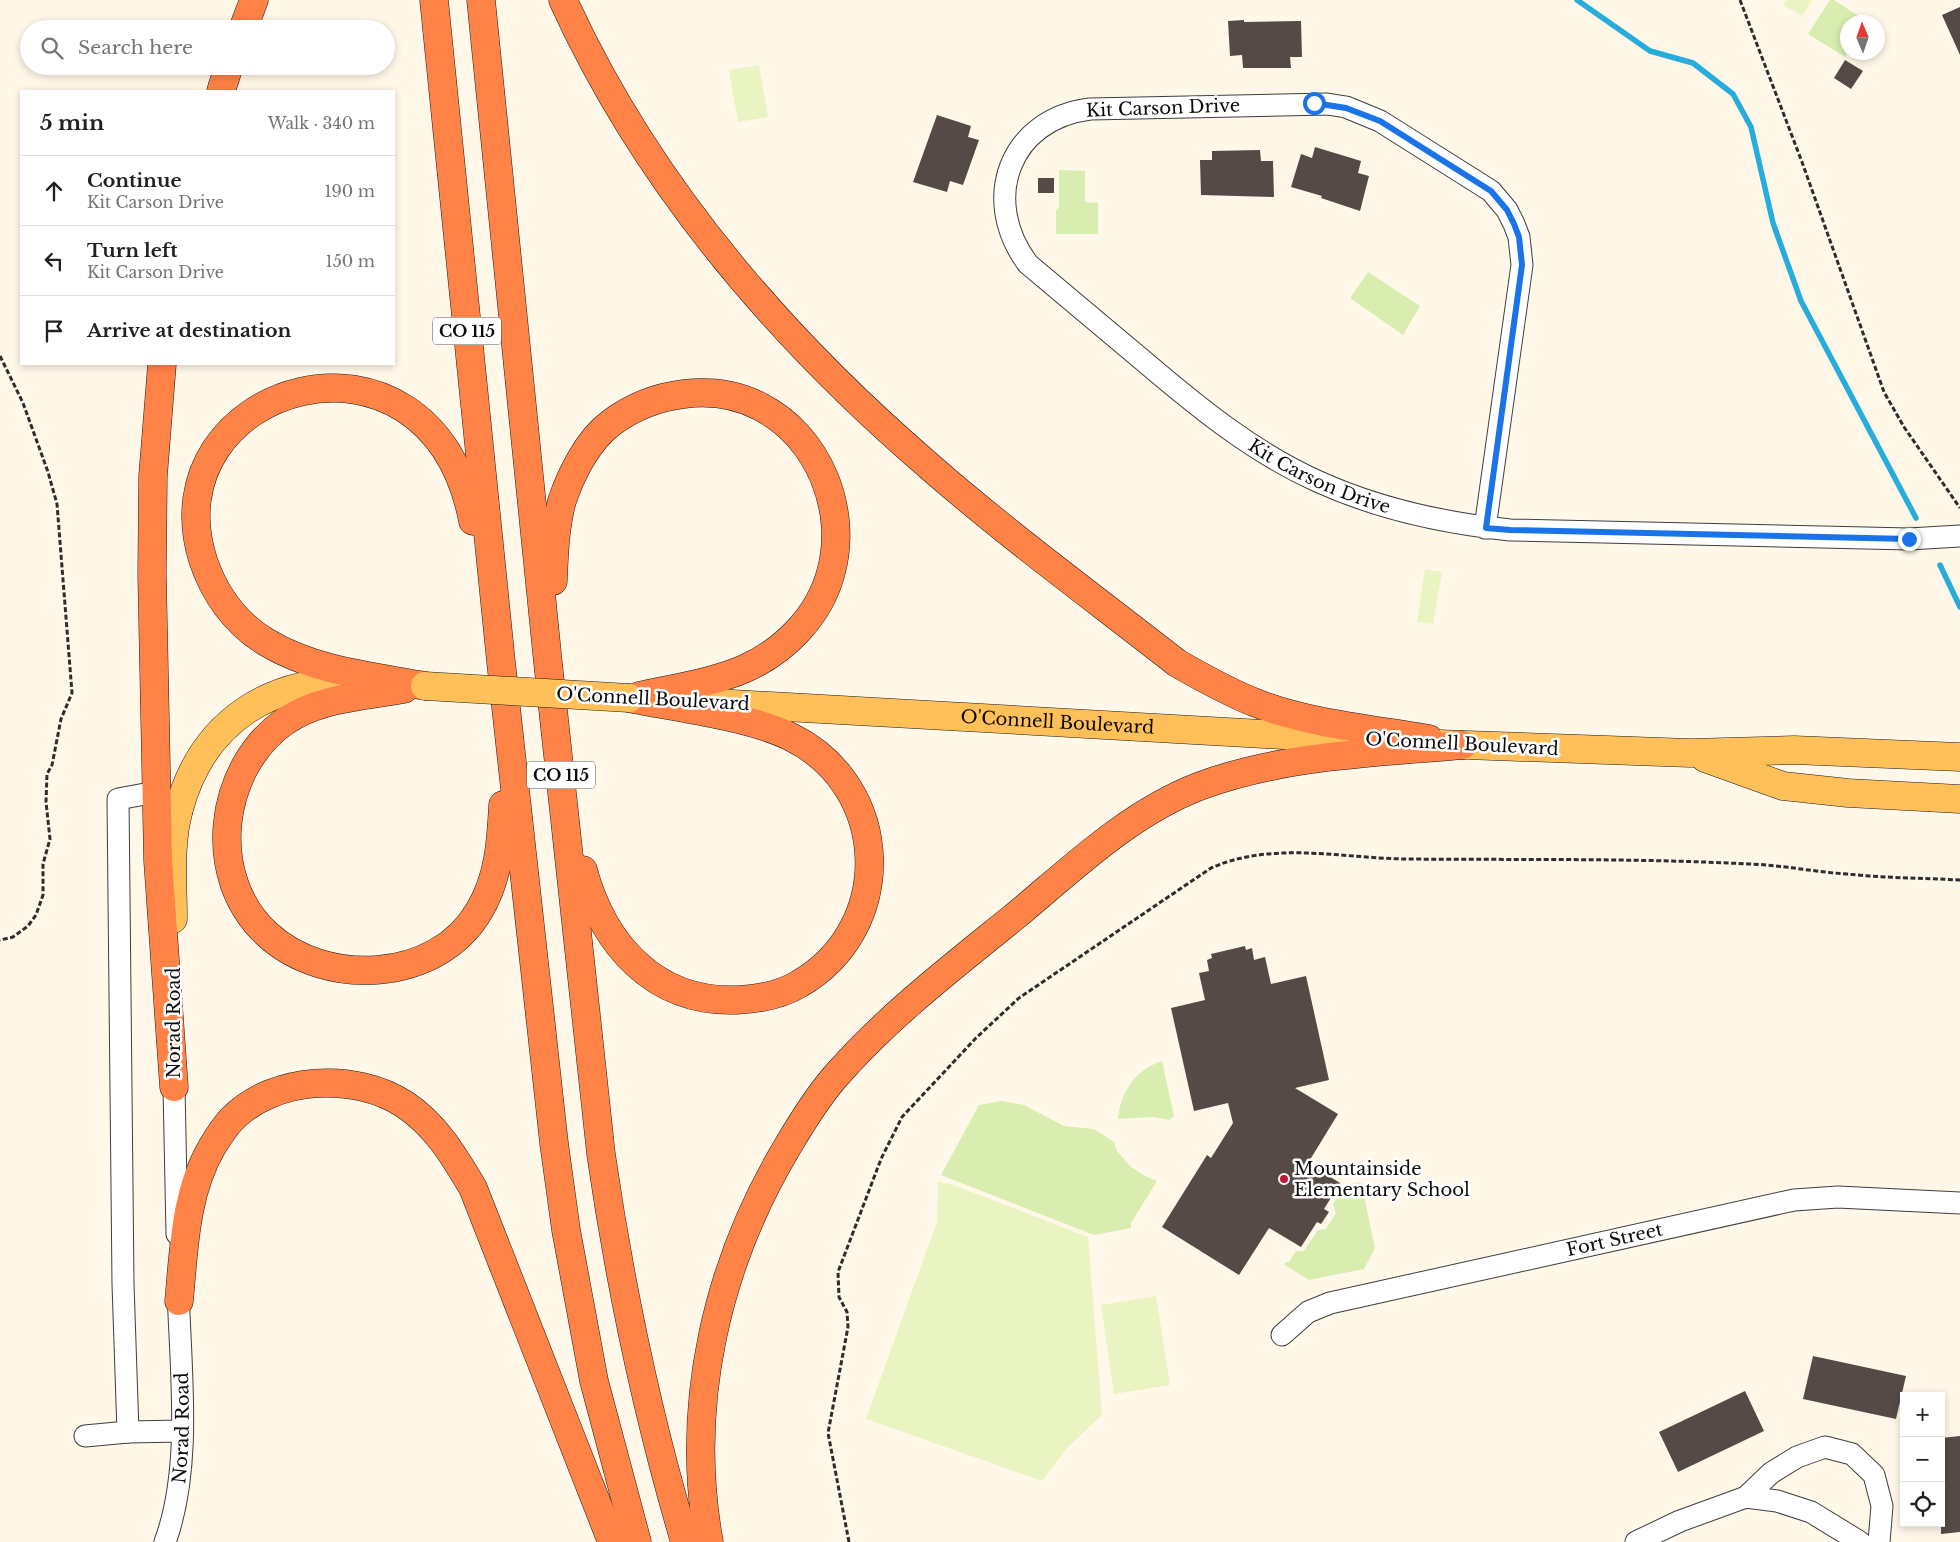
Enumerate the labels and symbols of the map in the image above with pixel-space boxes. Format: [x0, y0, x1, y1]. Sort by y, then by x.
north arrow [1840, 15, 1885, 60]
route start [1303, 92, 1326, 115]
street label: Kit Carson Drive [1086, 94, 1240, 122]
road number: CO 115 [433, 318, 501, 344]
street label: Kit Carson Drive [1244, 435, 1393, 518]
route end [1898, 528, 1921, 551]
street label: O'Connell Boulevard [556, 683, 750, 715]
street label: O'Connell Boulevard [960, 706, 1155, 739]
street label: O'Connell Boulevard [1365, 728, 1559, 760]
road number: CO 115 [527, 762, 595, 788]
street label: Norad Road [163, 967, 185, 1079]
place label: Mountainside Elementary School [1294, 1158, 1470, 1201]
marker: Mountainside Elementary School [1278, 1173, 1290, 1185]
street label: Fort Street [1564, 1218, 1665, 1261]
street label: Norad Road [168, 1372, 194, 1485]

